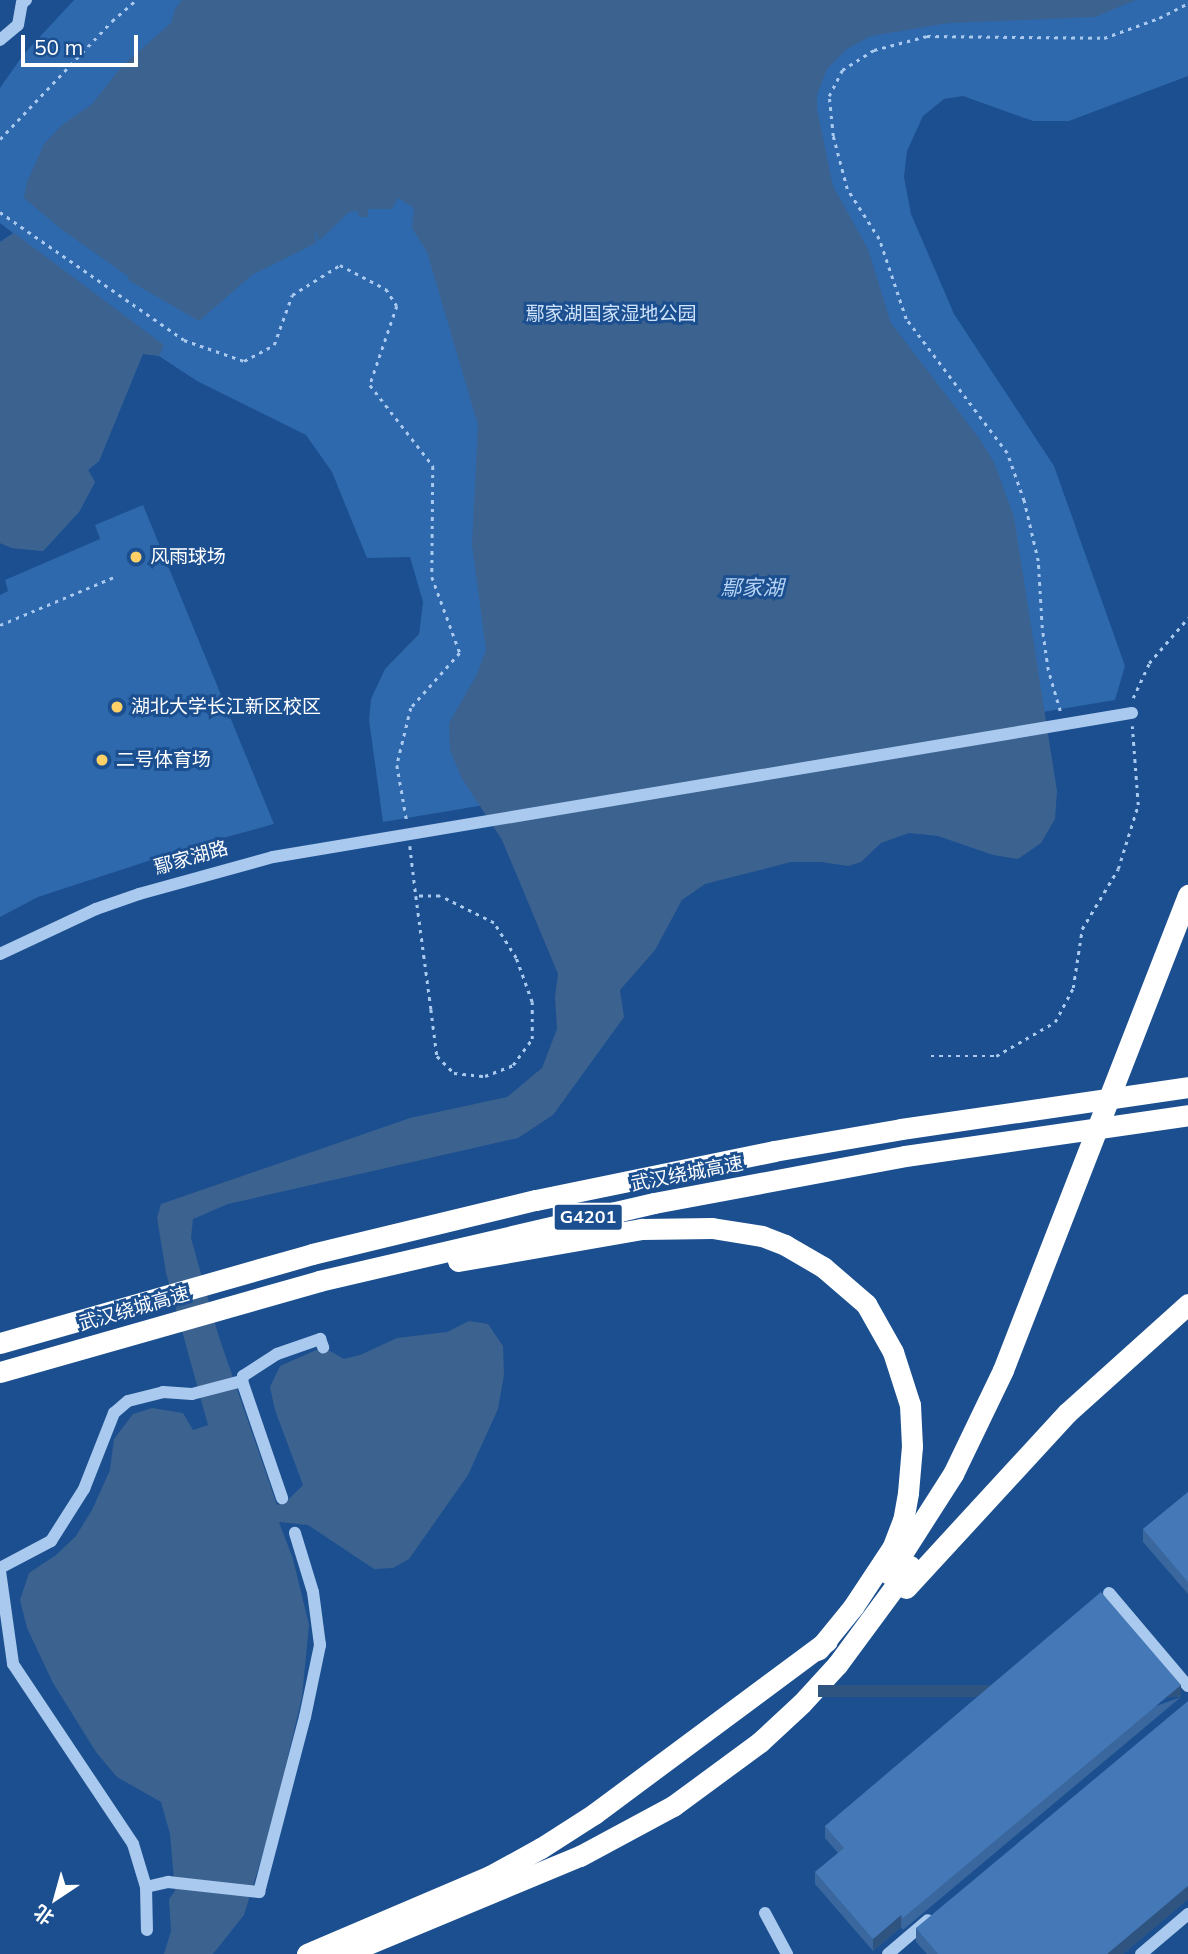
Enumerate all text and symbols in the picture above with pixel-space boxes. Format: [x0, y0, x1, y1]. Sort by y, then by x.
scale bar [24, 21, 142, 65]
text: 50 m [34, 34, 83, 60]
park label: 鄢家湖国家湿地公园 [526, 303, 696, 325]
place label: 风雨球场 [150, 546, 226, 568]
marker: 风雨球场 [128, 549, 144, 565]
water label: 鄢家湖 [721, 574, 783, 600]
place label: 湖北大学长江新区校区 [131, 696, 321, 718]
marker: 湖北大学长江新区校区 [109, 699, 125, 715]
place label: 二号体育场 [116, 749, 211, 771]
marker: 二号体育场 [94, 752, 110, 768]
street label: 鄢家湖路 [151, 837, 231, 879]
street label: 武汉绕城高速 [629, 1152, 745, 1196]
road number: G4201 [551, 1202, 625, 1232]
street label: 武汉绕城高速 [76, 1282, 192, 1336]
north arrow [21, 1863, 91, 1933]
text: 北 [29, 1900, 58, 1930]

